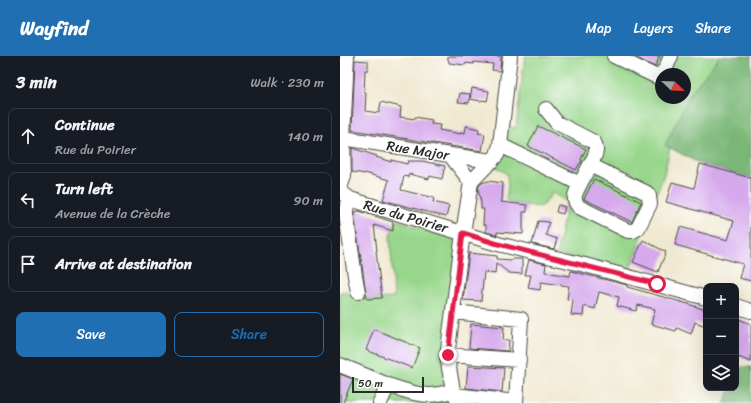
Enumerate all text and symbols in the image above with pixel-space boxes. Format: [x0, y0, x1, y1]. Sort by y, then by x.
text: Wayfind [20, 12, 88, 45]
text: Map [586, 16, 611, 41]
text: Layers [633, 16, 673, 41]
text: Share [695, 16, 731, 41]
text: 3 min [16, 67, 57, 97]
north arrow [655, 68, 691, 104]
text: Walk · 230 m [250, 71, 324, 94]
text: Continue [55, 112, 115, 138]
icon: ahead [17, 125, 39, 147]
text: 140 m [288, 125, 323, 148]
street label: Rue Major [385, 133, 452, 168]
text: Rue du Poirier [55, 138, 136, 161]
text: Turn left [55, 176, 113, 202]
icon: left [17, 189, 39, 211]
text: 90 m [293, 189, 323, 212]
street label: Rue du Poirier [360, 192, 453, 241]
text: Avenue de la Crèche [55, 202, 171, 225]
text: Arrive at destination [55, 251, 192, 277]
icon: arrive [17, 253, 39, 275]
route start [648, 275, 666, 293]
map controls [703, 283, 739, 391]
button: + [703, 283, 739, 319]
button: Save [16, 312, 166, 357]
button: Share [174, 312, 324, 357]
button: − [703, 319, 739, 355]
route end [439, 346, 457, 364]
button: layers [703, 355, 739, 391]
text: 50 m [358, 374, 383, 393]
scale bar [352, 375, 424, 394]

